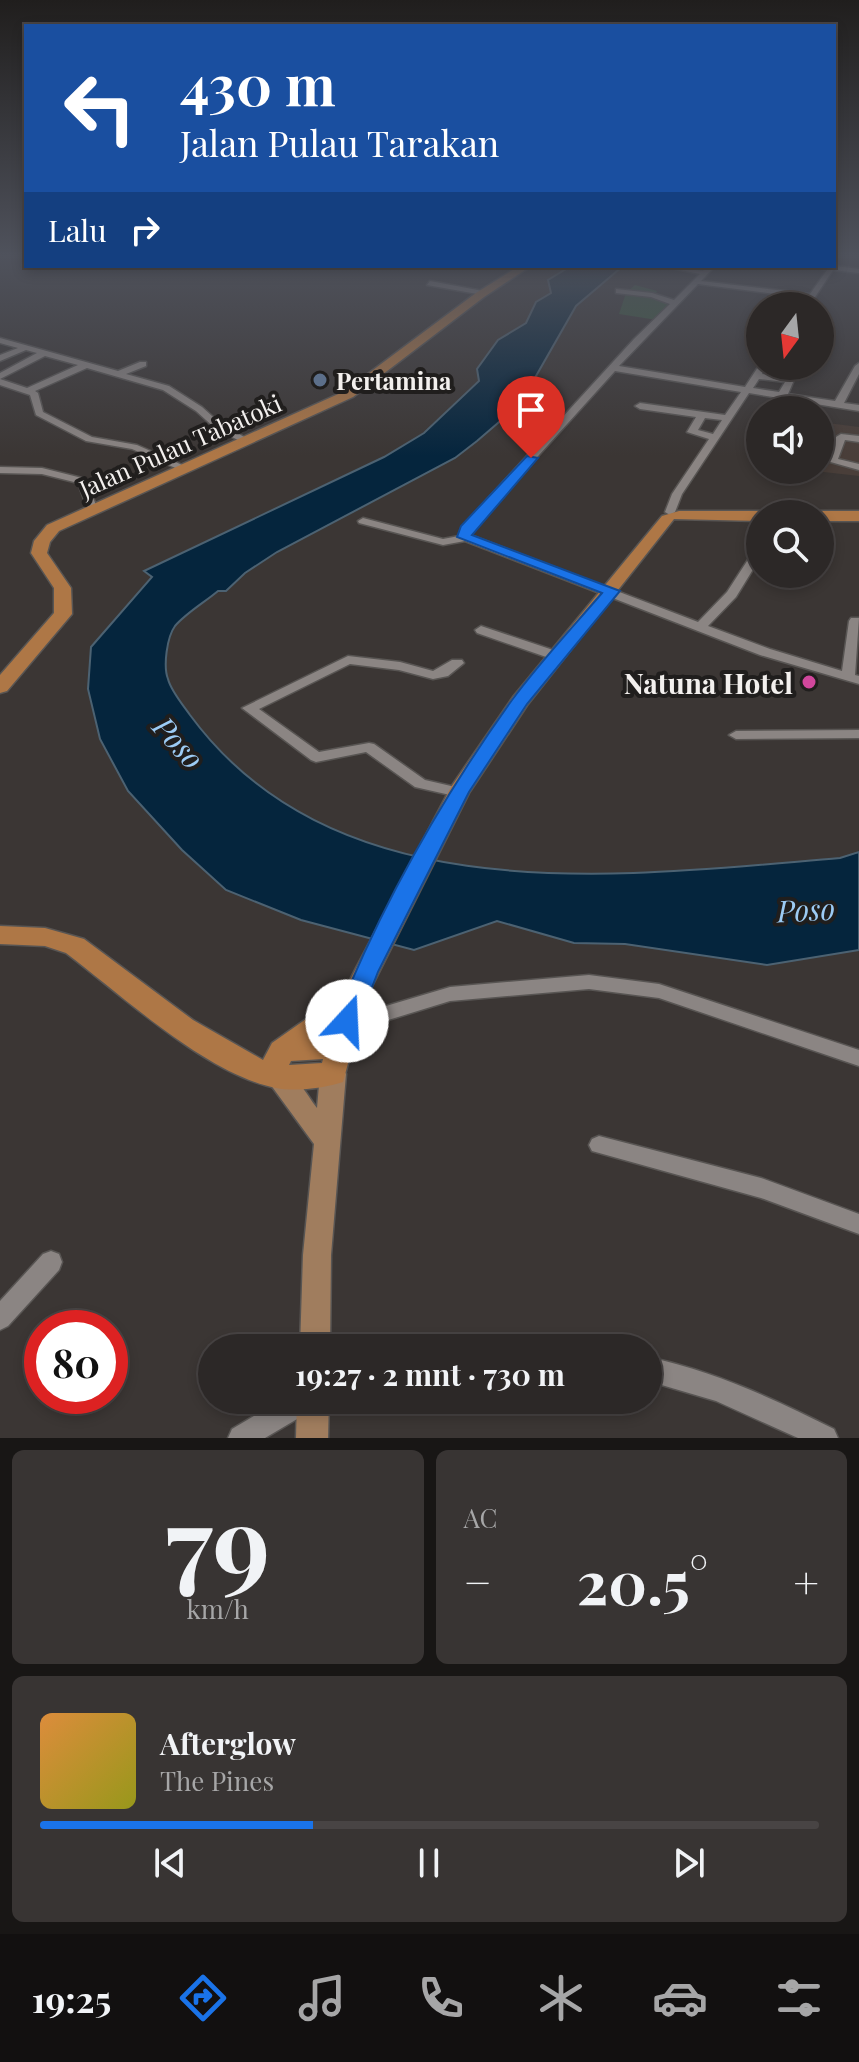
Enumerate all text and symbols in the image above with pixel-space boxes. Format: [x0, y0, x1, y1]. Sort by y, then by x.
text: 430 m [180, 46, 336, 121]
icon: left [48, 56, 152, 160]
text: Jalan Pulau Tarakan [180, 118, 499, 166]
icon: right [123, 208, 167, 252]
text: Lalu [48, 210, 107, 250]
north arrow [746, 292, 834, 380]
map controls [746, 292, 834, 588]
place label: Pertamina [336, 364, 452, 396]
marker: Pertamina [311, 371, 329, 389]
pin [497, 376, 565, 458]
street label: Jalan Pulau Tabatoki [73, 386, 286, 504]
icon: arrive [509, 388, 553, 432]
button: sound [746, 396, 834, 484]
button: search [746, 500, 834, 588]
place label: Natuna Hotel [624, 664, 793, 701]
marker: Natuna Hotel [800, 673, 818, 691]
water label: Poso [144, 706, 213, 777]
water label: Poso [775, 888, 836, 931]
position arrow [305, 979, 389, 1063]
speed limit sign: 80 [24, 1310, 128, 1414]
text: 19:27 · 2 mnt · 730 m [295, 1354, 565, 1394]
text: 79 [165, 1469, 270, 1608]
text: AC [464, 1500, 498, 1535]
text: 20.5° [577, 1540, 708, 1620]
text: − [464, 1551, 492, 1610]
text: + [793, 1551, 819, 1610]
text: km/h [187, 1591, 249, 1626]
text: Afterglow [160, 1723, 296, 1763]
text: The Pines [160, 1763, 274, 1798]
icon: previous [148, 1841, 192, 1885]
icon: pause [407, 1841, 451, 1885]
icon: next [667, 1841, 711, 1885]
icon: directions [175, 1970, 231, 2026]
icon: music [294, 1970, 350, 2026]
icon: phone [413, 1970, 469, 2026]
icon: climate [533, 1970, 589, 2026]
icon: car [652, 1970, 708, 2026]
icon: filters [771, 1970, 827, 2026]
text: 19:25 [32, 1974, 111, 2022]

